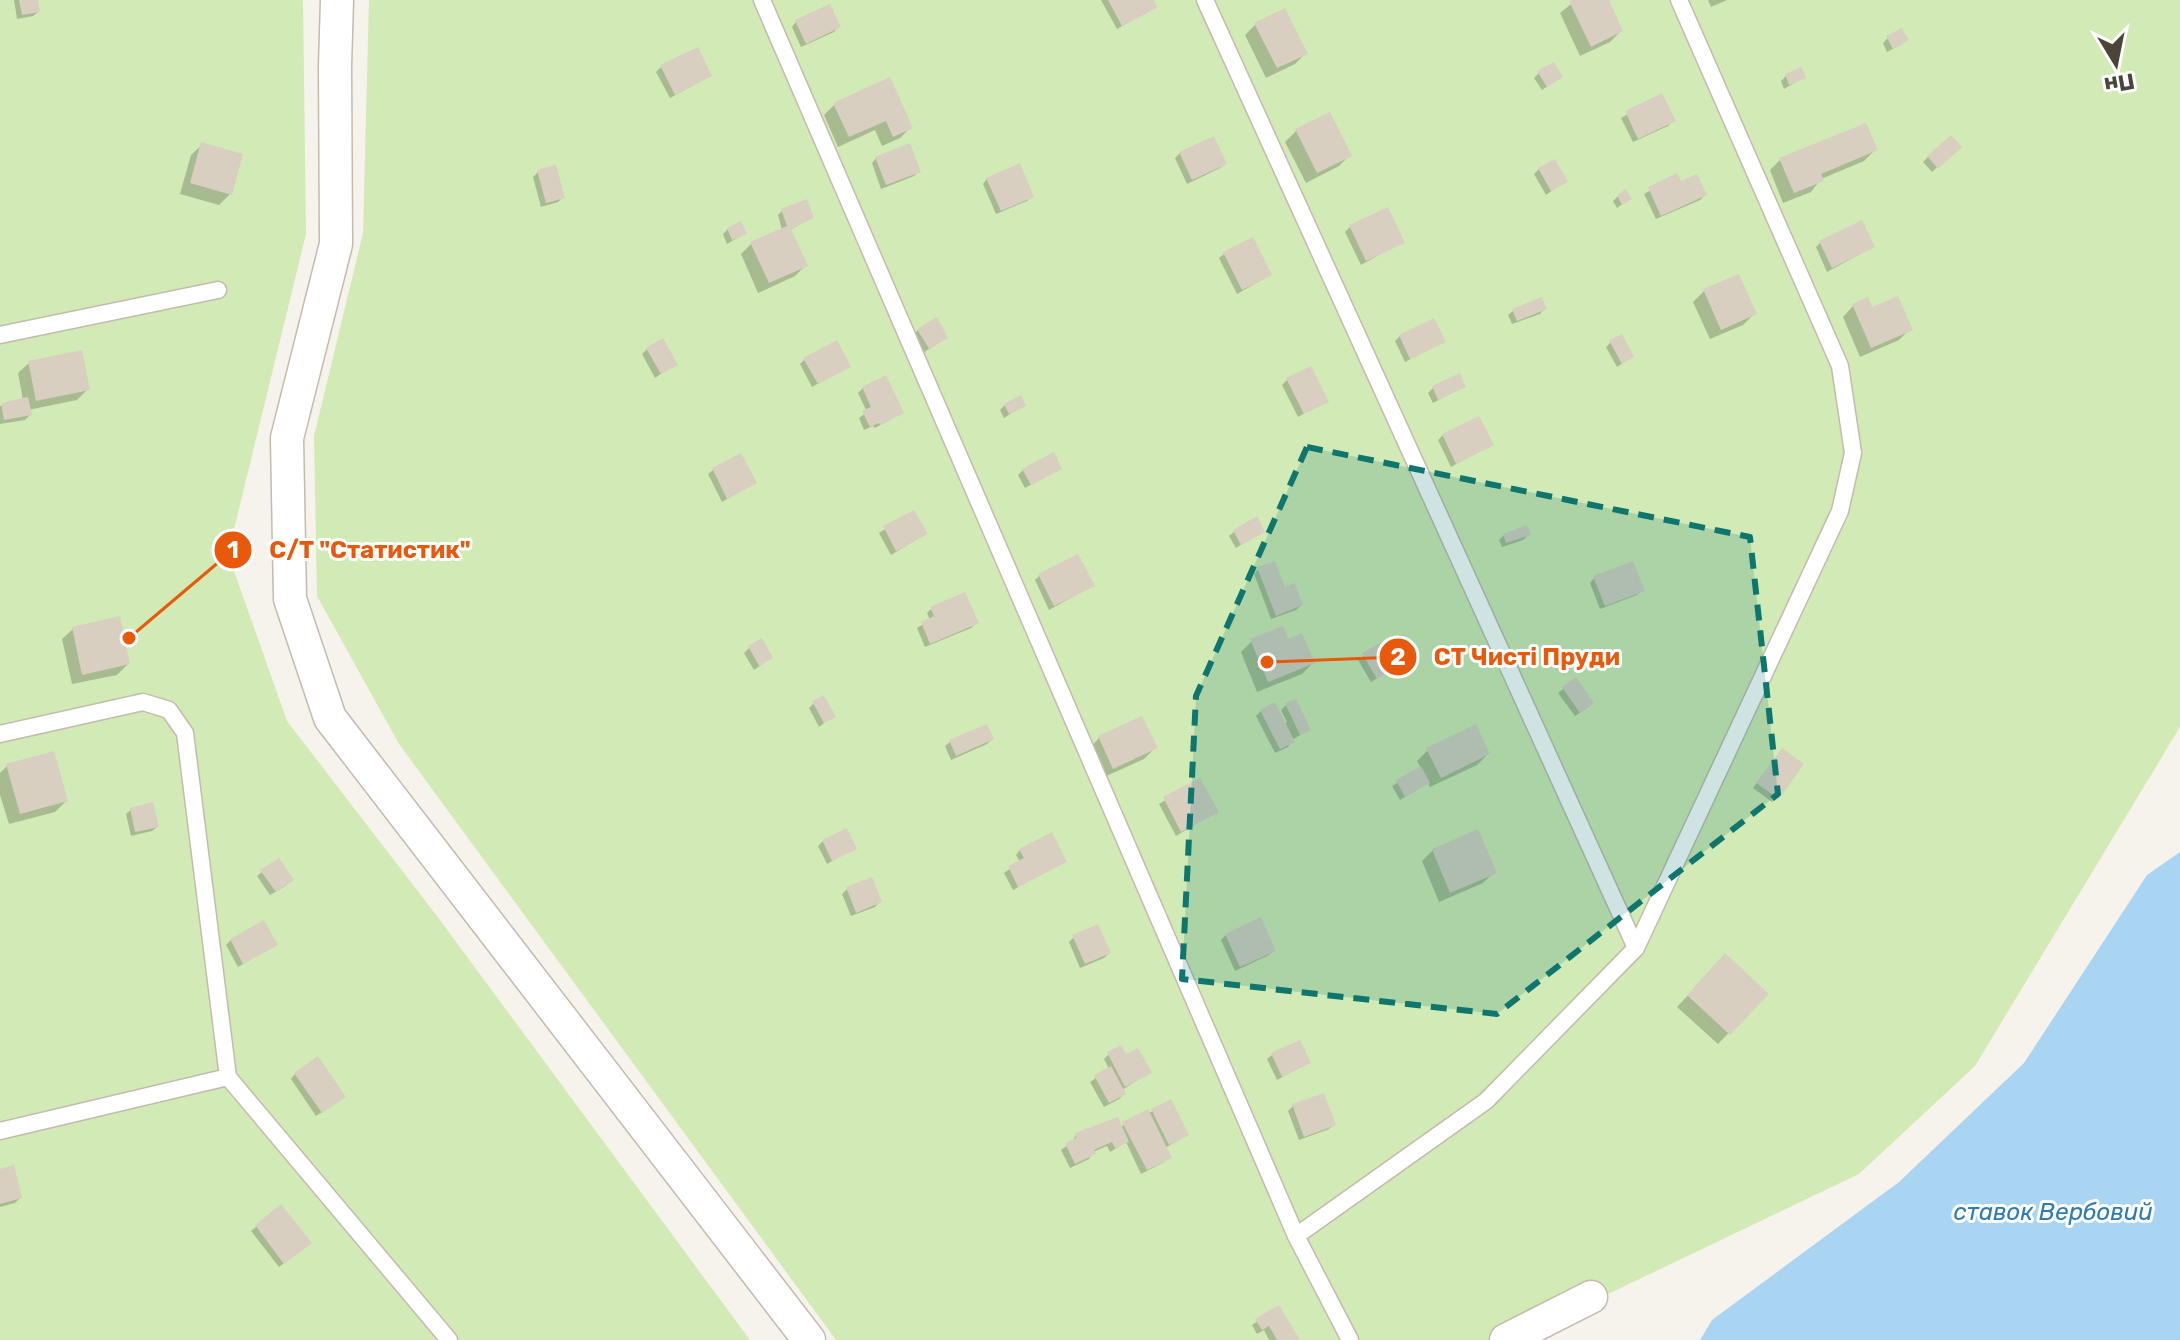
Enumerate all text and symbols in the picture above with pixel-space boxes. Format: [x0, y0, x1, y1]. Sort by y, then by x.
north arrow [2076, 24, 2156, 104]
text: Пн [2102, 67, 2137, 99]
callout: С/Т "Статистик" [213, 526, 487, 574]
text: 1 [227, 536, 239, 564]
text: С/Т "Статистик" [269, 536, 471, 564]
callout: СТ Чисті Пруди [1378, 633, 1636, 681]
text: 2 [1390, 643, 1406, 671]
text: СТ Чисті Пруди [1434, 643, 1620, 671]
water label: ставок Вербовий [1953, 1198, 2153, 1226]

